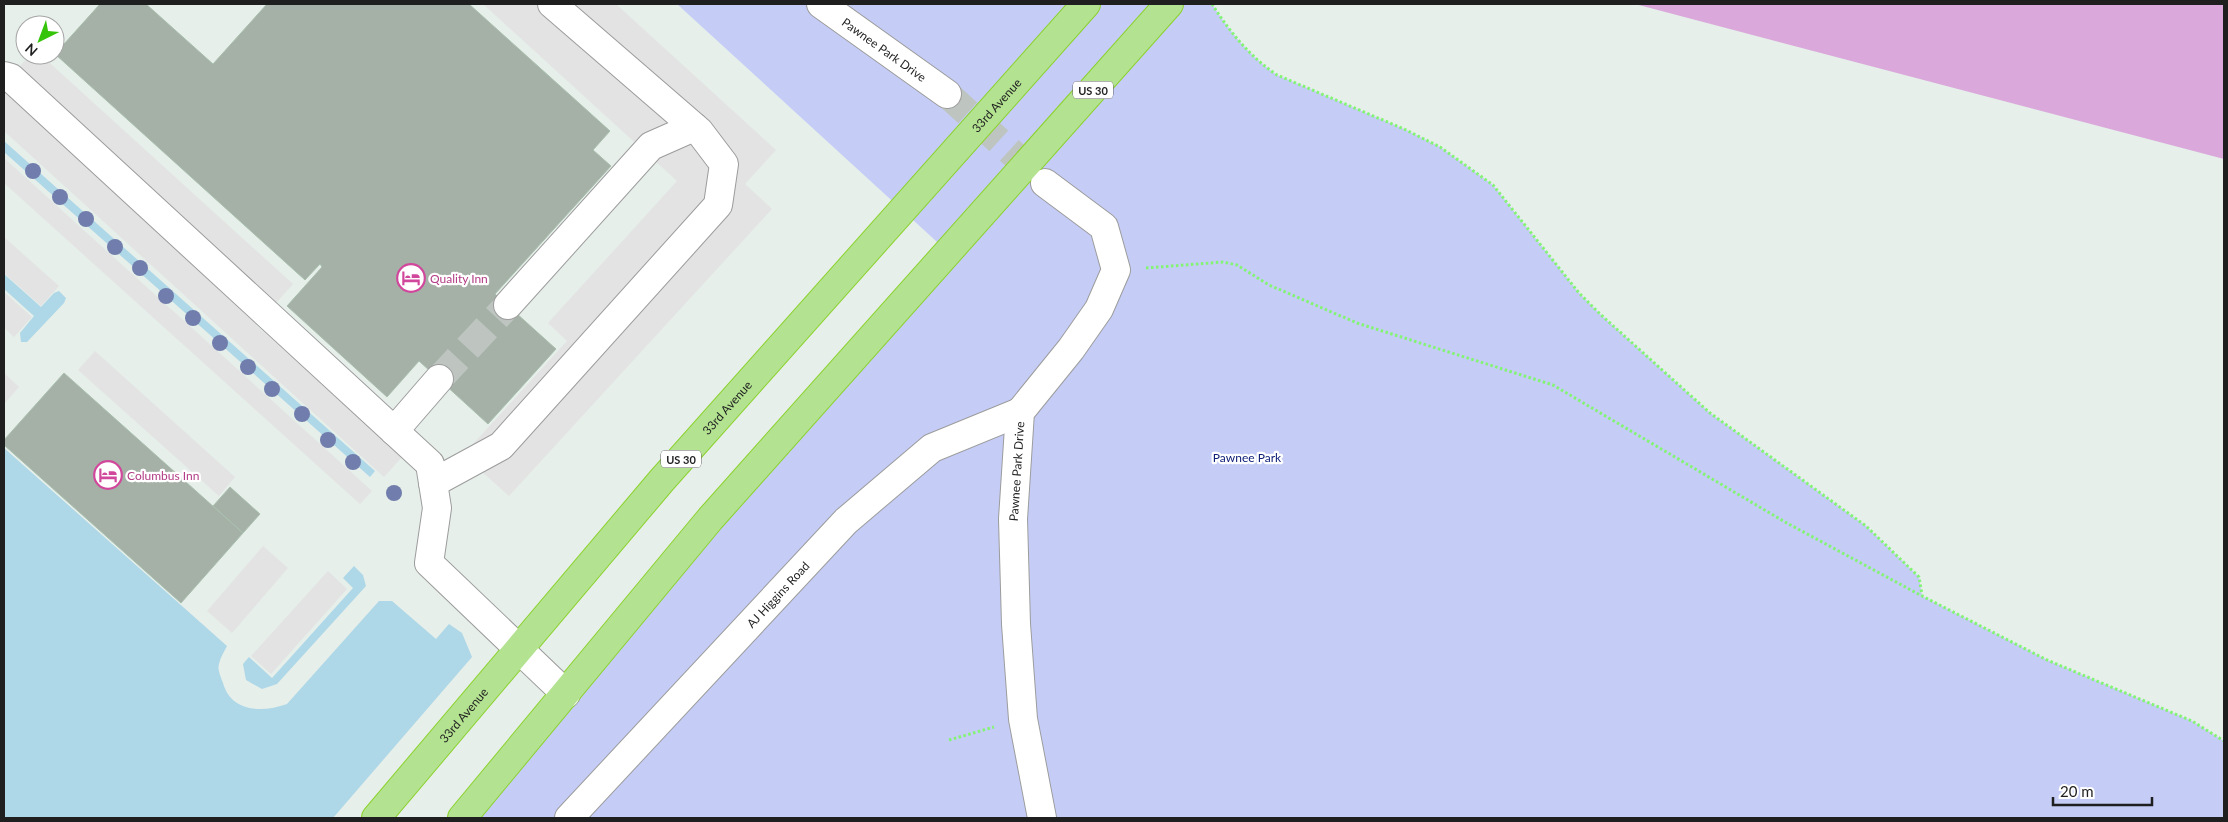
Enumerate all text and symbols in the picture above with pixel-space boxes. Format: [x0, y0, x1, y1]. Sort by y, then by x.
street label: Pawnee Park Drive [839, 14, 930, 85]
north arrow [15, 15, 65, 65]
text: N [21, 40, 41, 60]
street label: 33rd Avenue [968, 75, 1024, 135]
road number: US 30 [1073, 82, 1113, 98]
hotel icon: Quality Inn [396, 263, 426, 293]
place label: Quality Inn [430, 271, 488, 286]
street label: 33rd Avenue [699, 377, 755, 437]
street label: Pawnee Park Drive [1005, 421, 1027, 522]
road number: US 30 [661, 450, 701, 468]
park label: Pawnee Park [1213, 450, 1282, 465]
hotel icon: Columbus Inn [93, 460, 123, 490]
place label: Columbus Inn [127, 468, 199, 483]
street label: AJ Higgins Road [743, 558, 812, 631]
street label: 33rd Avenue [436, 684, 491, 745]
scale bar [2053, 774, 2152, 806]
text: 20 m [2060, 782, 2094, 800]

